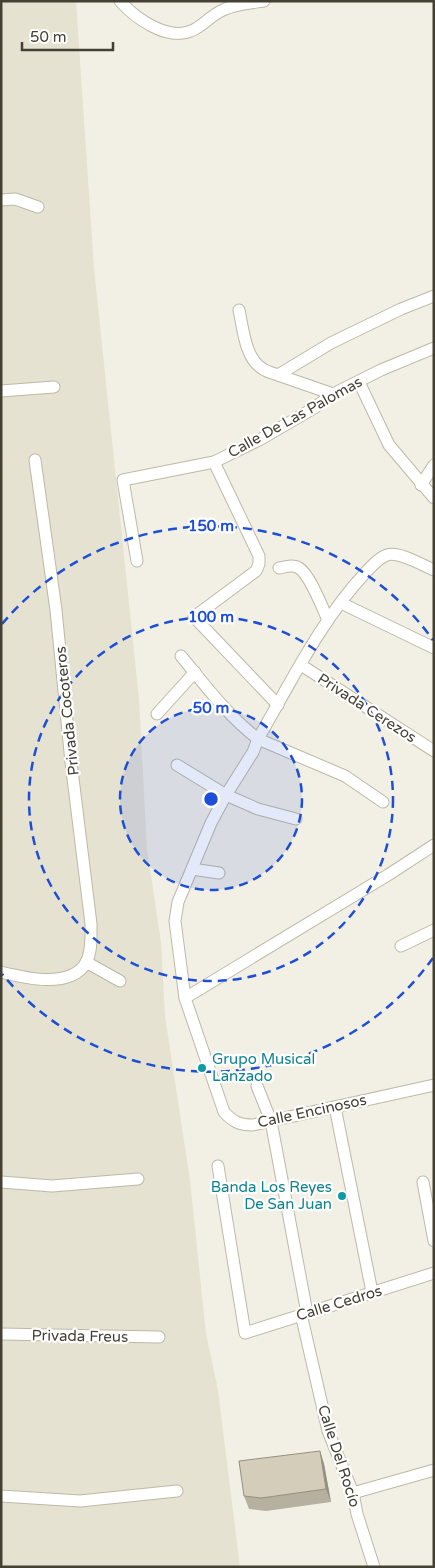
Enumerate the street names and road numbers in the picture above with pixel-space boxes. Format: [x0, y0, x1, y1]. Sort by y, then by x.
street label: Calle De Las Palomas [225, 373, 365, 461]
street label: Privada Cocoteros [51, 646, 83, 776]
street label: Privada Cerezos [314, 669, 420, 747]
street label: Calle Encinosos [256, 1091, 368, 1131]
street label: Calle Cedros [294, 1281, 384, 1325]
street label: Privada Freus [32, 1326, 128, 1346]
street label: Calle Del Rocío [314, 1403, 364, 1509]

